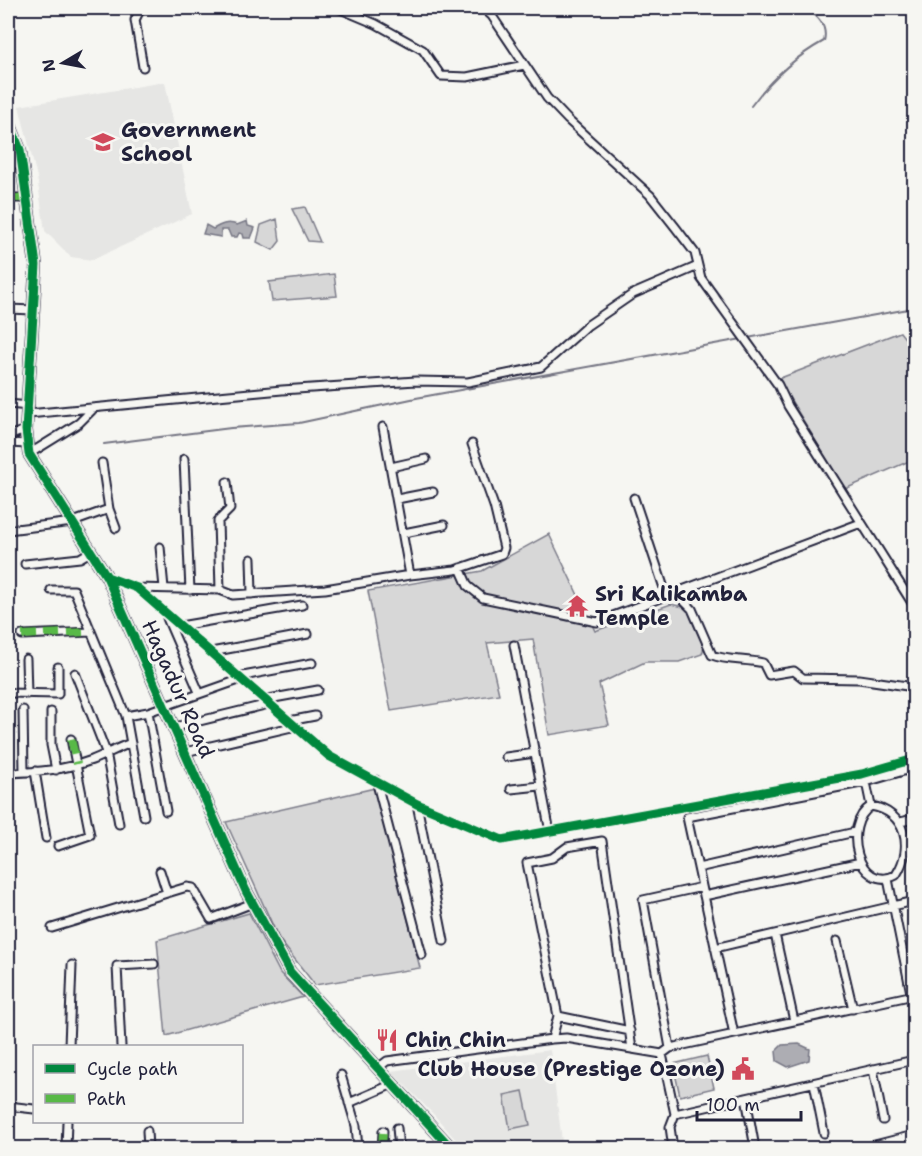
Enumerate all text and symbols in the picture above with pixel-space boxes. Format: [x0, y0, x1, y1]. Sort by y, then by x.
north arrow [33, 33, 93, 93]
text: N [37, 57, 60, 74]
place label: Government School [121, 116, 256, 168]
school or university icon: Government School [90, 129, 116, 155]
place label: Sri Kalikamba Temple [595, 580, 748, 632]
temple icon: Sri Kalikamba Temple [564, 593, 590, 619]
street label: Hagadur Road [135, 615, 221, 763]
place label: Chin Chin [405, 1026, 506, 1054]
restaurant icon: Chin Chin [374, 1027, 400, 1053]
legend [33, 1045, 243, 1123]
place label: Club House (Prestige Ozone) [418, 1055, 725, 1083]
public building icon: Club House (Prestige Ozone) [730, 1056, 756, 1082]
text: Cycle path [87, 1057, 178, 1081]
scale bar [697, 1084, 800, 1122]
text: Path [87, 1087, 126, 1111]
text: 100 m [706, 1093, 760, 1117]

